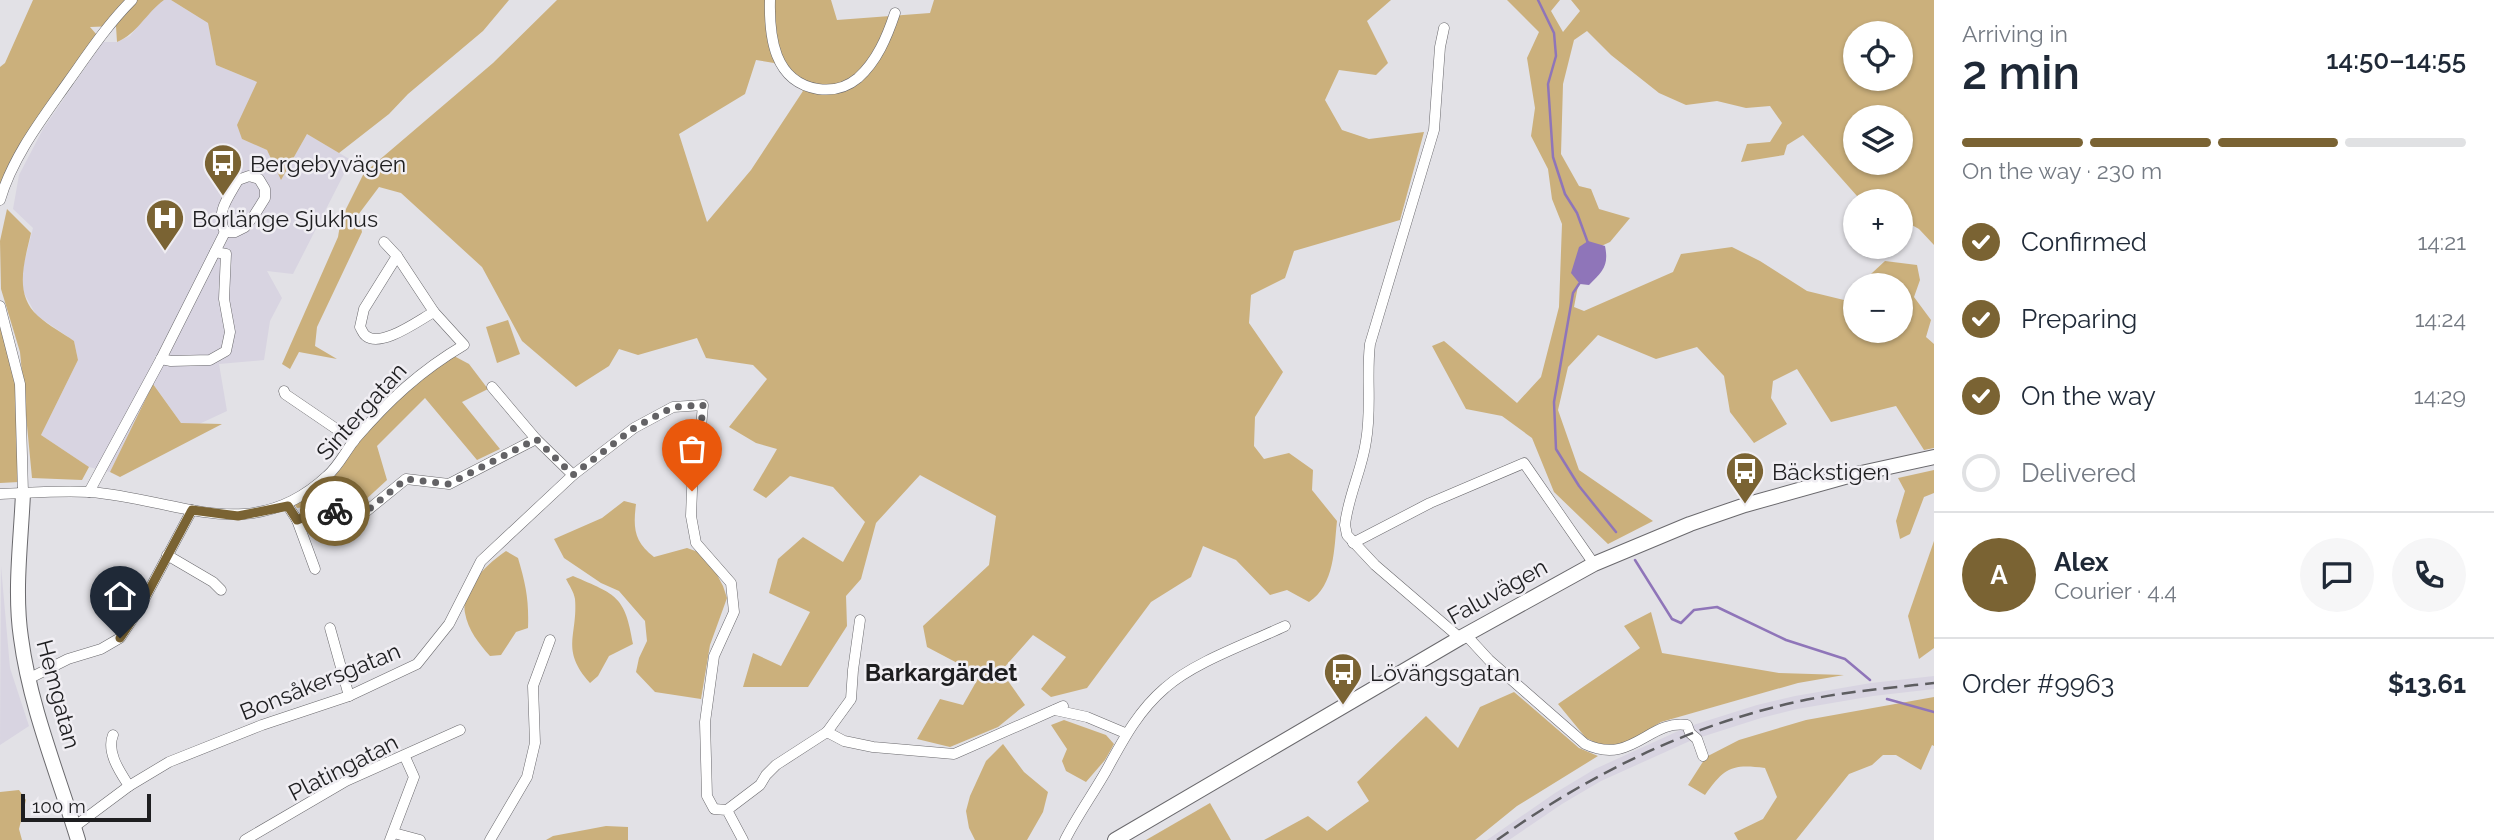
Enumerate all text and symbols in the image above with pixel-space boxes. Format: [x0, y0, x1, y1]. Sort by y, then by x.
text: Arriving in [1962, 20, 2068, 47]
map controls [1843, 21, 1913, 343]
button: locate [1843, 21, 1913, 91]
text: 14:50–14:55 [2326, 45, 2466, 75]
text: 2 min [1962, 46, 2080, 100]
button: layers [1843, 105, 1913, 175]
bus stop icon: Bergebyvägen [202, 142, 244, 197]
place label: Bergebyvägen [250, 150, 406, 177]
text: On the way · 230 m [1962, 157, 2162, 184]
button: + [1843, 189, 1913, 259]
hospital icon: Borlänge Sjukhus [144, 197, 186, 252]
place label: Borlänge Sjukhus [192, 205, 378, 232]
icon: check [1962, 223, 2000, 261]
text: Confirmed [2021, 227, 2147, 257]
text: 14:21 [2417, 228, 2466, 255]
button: − [1843, 273, 1913, 343]
icon: check [1962, 300, 2000, 338]
text: Preparing [2021, 304, 2137, 334]
text: 14:24 [2415, 305, 2466, 332]
street label: Sintergatan [310, 357, 412, 465]
icon: check [1962, 377, 2000, 415]
text: On the way [2021, 381, 2156, 411]
text: 14:29 [2414, 382, 2466, 409]
pin [662, 419, 722, 491]
icon: bag [673, 430, 711, 468]
bus stop icon: Bäckstigen [1724, 450, 1766, 505]
place label: Bäckstigen [1772, 458, 1890, 485]
text: Delivered [2021, 458, 2136, 488]
courier [300, 476, 370, 546]
icon: bike [316, 492, 354, 530]
button: chat [2300, 538, 2374, 612]
button: phone [2392, 538, 2466, 612]
text: Alex [2054, 547, 2109, 577]
street label: Faluvägen [1442, 552, 1552, 630]
text: A [1990, 560, 2008, 590]
pin [90, 566, 150, 638]
icon: home [101, 577, 139, 615]
text: Courier · 4.4 [2054, 577, 2177, 604]
street label: Hemgatan [32, 637, 86, 751]
street label: Bonsåkersgatan [236, 637, 404, 725]
bus stop icon: Lövängsgatan [1322, 651, 1364, 706]
district label: Barkargärdet [865, 658, 1017, 687]
place label: Lövängsgatan [1370, 659, 1520, 686]
text: Order #9963 [1962, 669, 2115, 699]
text: $13.61 [2388, 669, 2466, 699]
street label: Platingatan [284, 728, 402, 806]
scale bar [21, 791, 150, 823]
text: 100 m [32, 795, 86, 817]

